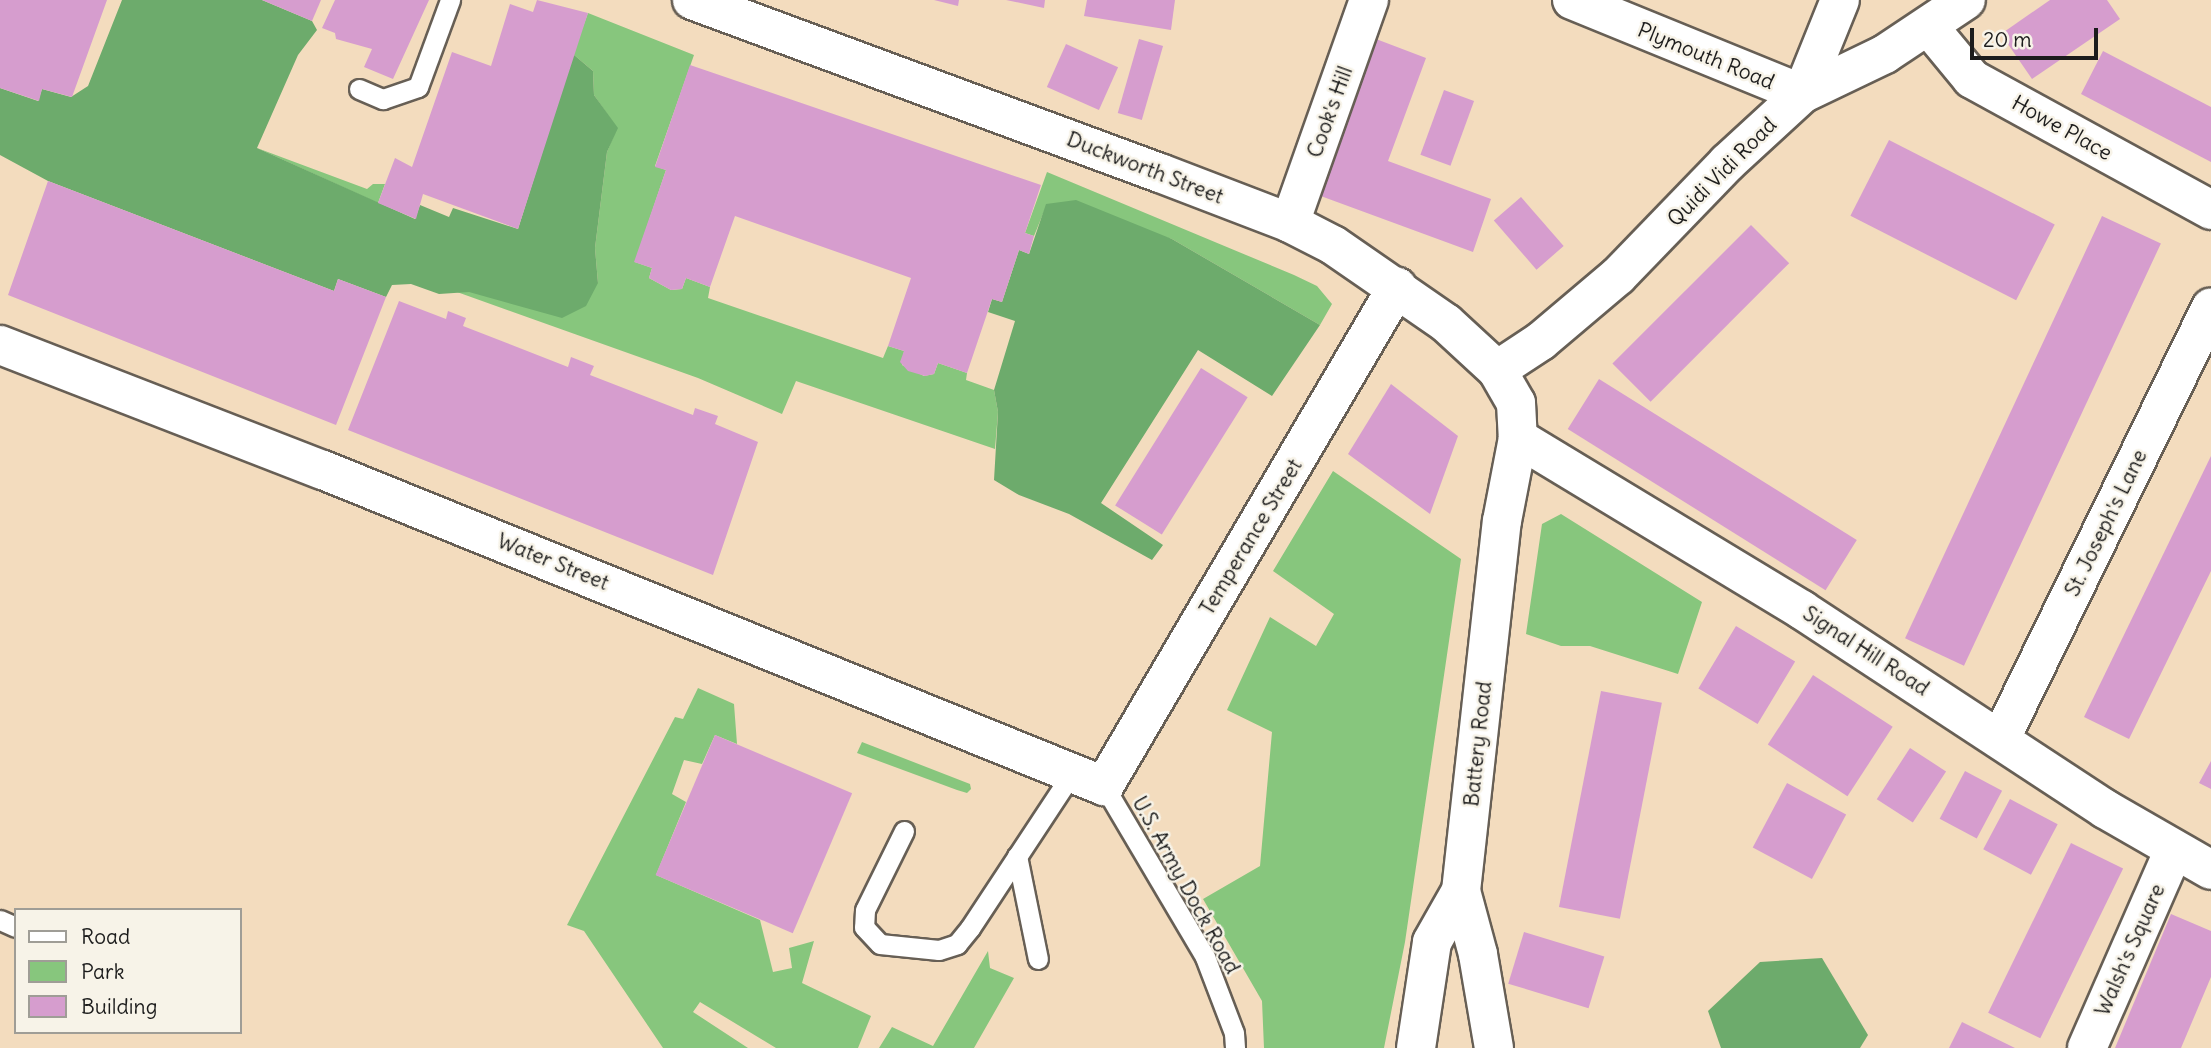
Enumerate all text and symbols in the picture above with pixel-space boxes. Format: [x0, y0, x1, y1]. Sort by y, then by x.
scale bar [1973, 14, 2101, 58]
street label: Plymouth Road [1634, 17, 1778, 95]
text: 20 m [1983, 26, 2032, 53]
street label: Cook's Hill [1302, 63, 1358, 161]
street label: Howe Place [2008, 90, 2116, 166]
street label: Quidi Vidi Road [1662, 112, 1782, 232]
street label: Duckworth Street [1063, 127, 1227, 209]
street label: St. Joseph's Lane [2060, 446, 2152, 600]
street label: Temperance Street [1194, 454, 1308, 620]
street label: Water Street [493, 528, 613, 596]
street label: Signal Hill Road [1798, 601, 1934, 701]
street label: Battery Road [1459, 680, 1497, 808]
street label: U.S. Army Dock Road [1127, 792, 1245, 978]
street label: Walsh's Square [2090, 880, 2170, 1020]
legend [14, 908, 242, 1034]
text: Road [81, 923, 130, 950]
text: Park [81, 958, 124, 985]
text: Building [81, 993, 157, 1020]

